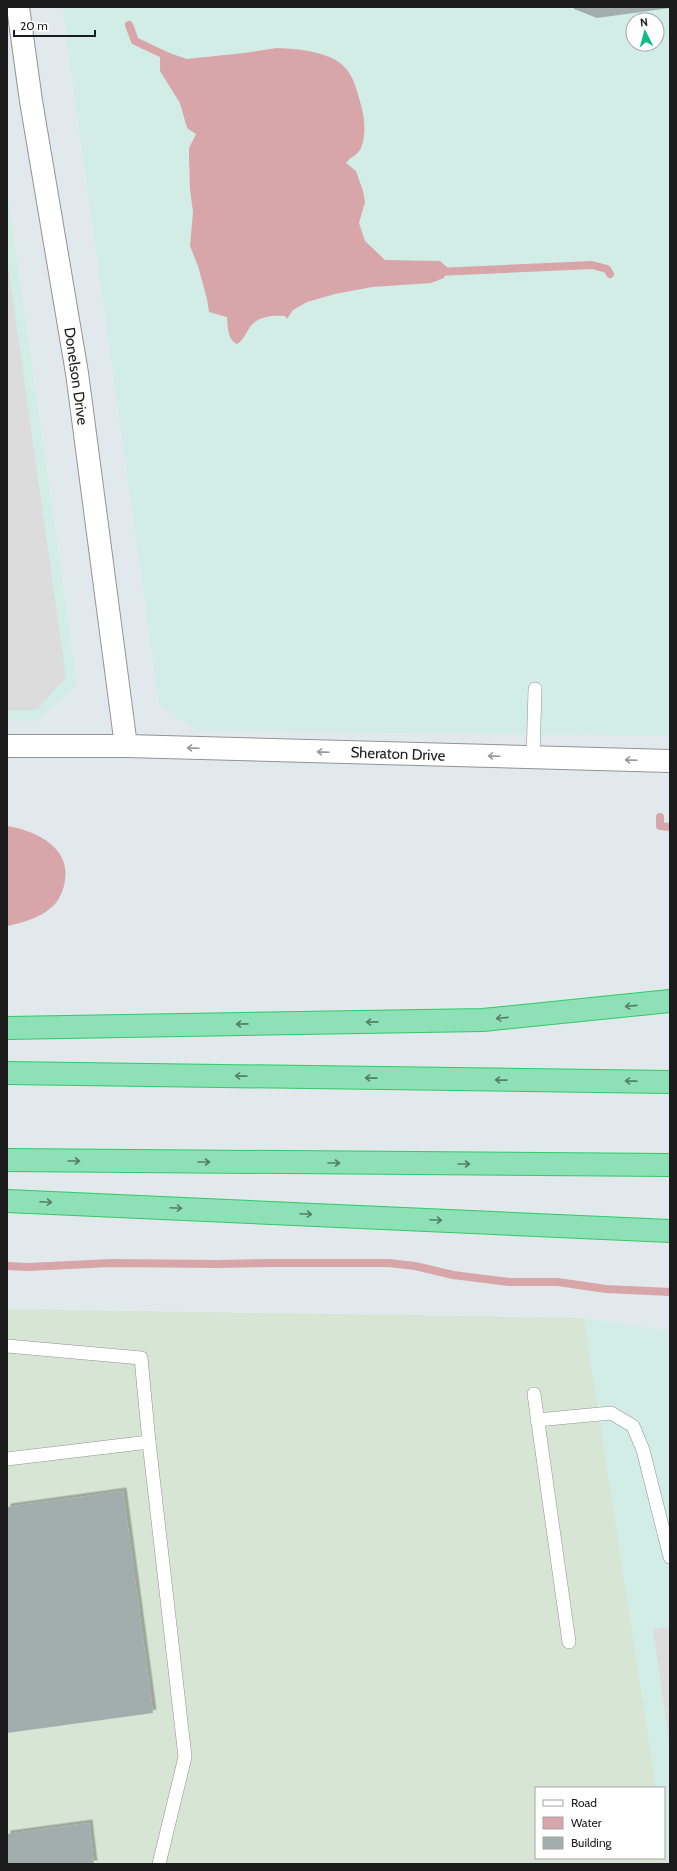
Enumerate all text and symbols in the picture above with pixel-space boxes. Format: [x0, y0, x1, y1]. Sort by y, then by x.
scale bar [14, 12, 95, 38]
north arrow [625, 12, 665, 52]
text: N [639, 15, 649, 29]
text: 20 m [20, 18, 48, 33]
street label: Donelson Drive [60, 326, 92, 426]
street label: Sheraton Drive [350, 743, 446, 765]
one-way arrow [187, 744, 200, 752]
one-way arrow [317, 748, 330, 756]
one-way arrow [488, 753, 501, 760]
one-way arrow [625, 756, 638, 764]
one-way arrow [625, 1002, 638, 1009]
one-way arrow [496, 1014, 509, 1022]
one-way arrow [366, 1018, 379, 1026]
one-way arrow [236, 1020, 249, 1028]
one-way arrow [235, 1072, 248, 1080]
one-way arrow [365, 1074, 378, 1082]
one-way arrow [495, 1076, 508, 1084]
one-way arrow [625, 1077, 638, 1085]
one-way arrow [67, 1157, 80, 1165]
one-way arrow [197, 1158, 210, 1166]
one-way arrow [327, 1159, 340, 1167]
one-way arrow [457, 1160, 470, 1168]
one-way arrow [39, 1199, 52, 1206]
one-way arrow [169, 1204, 182, 1212]
one-way arrow [299, 1210, 312, 1217]
one-way arrow [429, 1216, 442, 1223]
legend [535, 1787, 665, 1859]
text: Road [571, 1795, 597, 1810]
text: Water [571, 1815, 602, 1830]
text: Building [571, 1835, 613, 1850]

